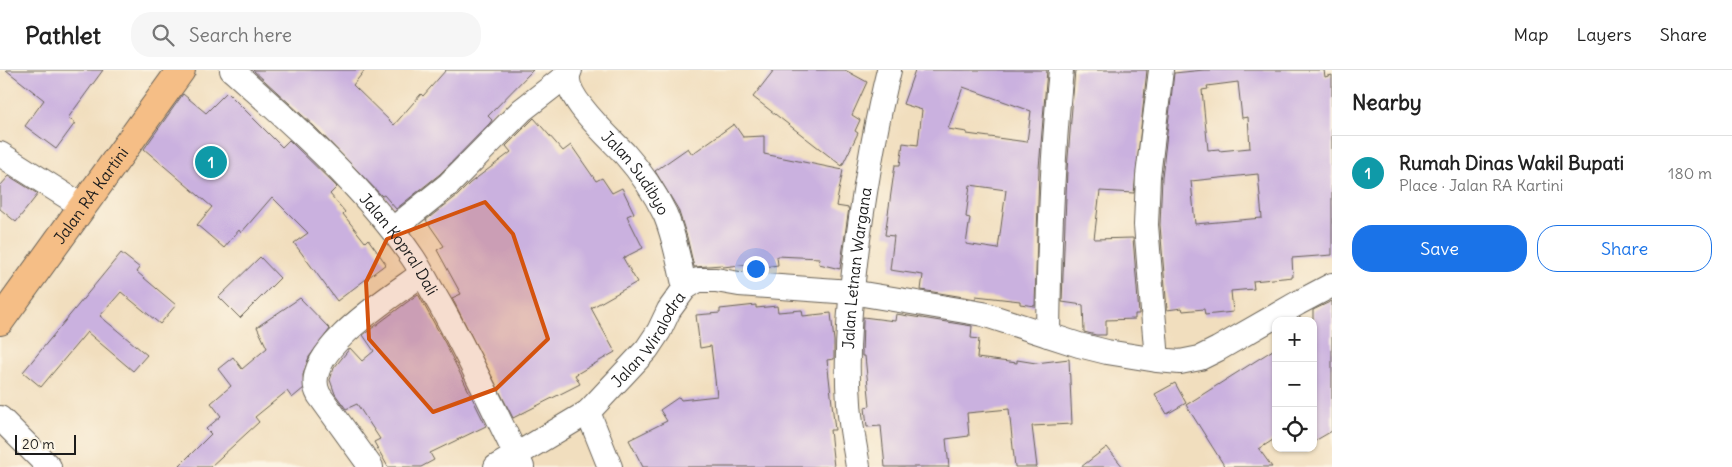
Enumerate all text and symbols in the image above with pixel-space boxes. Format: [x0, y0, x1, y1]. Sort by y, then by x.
search box [131, 12, 481, 57]
text: Pathlet [25, 20, 101, 50]
icon: search [149, 21, 177, 49]
text: Search here [189, 23, 292, 47]
text: Map [1513, 23, 1548, 46]
text: Layers [1576, 23, 1632, 46]
text: Share [1660, 23, 1707, 46]
text: Nearby [1352, 89, 1422, 116]
street label: Jalan Sudibyo [597, 126, 674, 218]
street label: Jalan RA Kartini [49, 143, 132, 248]
pin: 1 [195, 143, 227, 181]
text: Rumah Dinas Wakil Bupati [1399, 151, 1624, 175]
text: 1 [1365, 163, 1371, 183]
text: 180 m [1668, 163, 1712, 183]
text: Place · Jalan RA Kartini [1399, 175, 1563, 195]
street label: Jalan Letnan Wargana [838, 186, 876, 349]
street label: Jalan Kopral Dali [356, 189, 442, 299]
button: Save [1352, 225, 1527, 272]
button: Share [1537, 225, 1712, 272]
your location [743, 256, 769, 282]
street label: Jalan Wiralodra [606, 287, 689, 391]
map controls [1272, 317, 1317, 452]
button: + [1272, 317, 1317, 362]
button: − [1272, 362, 1317, 407]
button: locate [1272, 407, 1317, 452]
scale bar [15, 432, 76, 455]
text: 20 m [22, 435, 55, 453]

